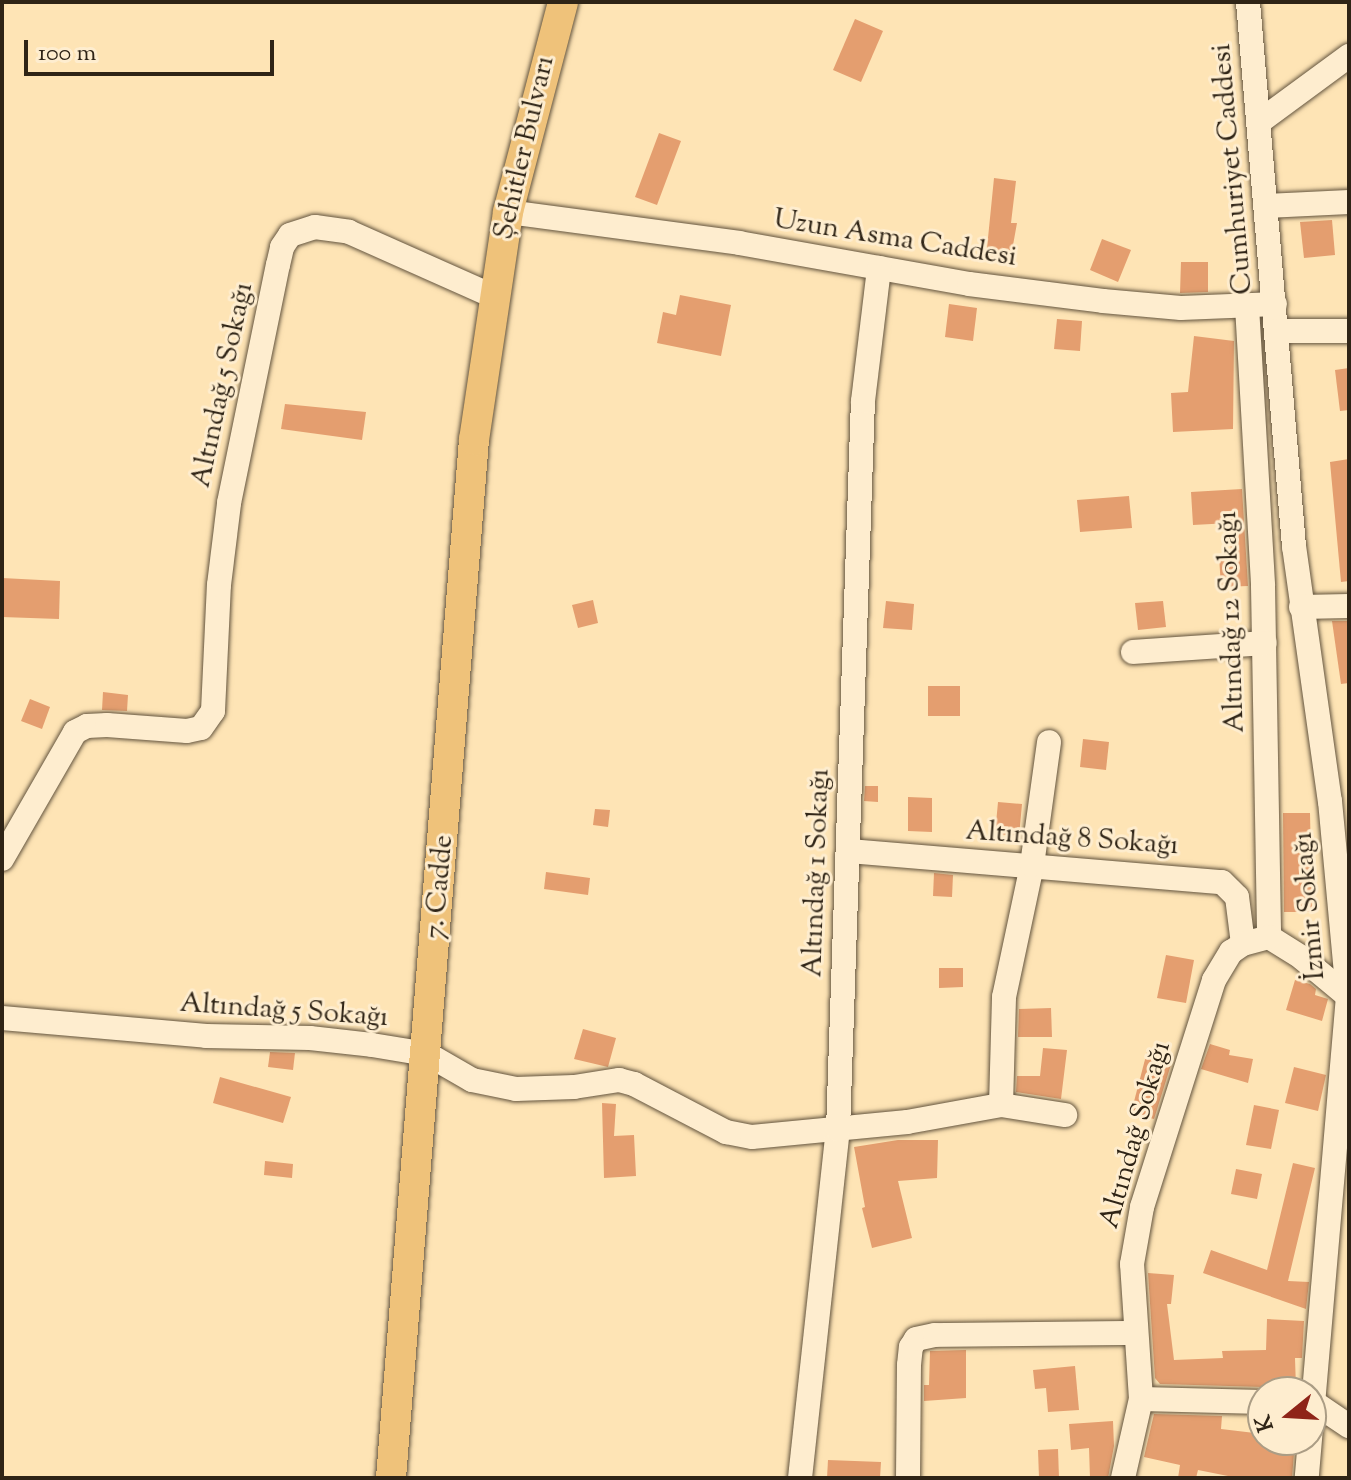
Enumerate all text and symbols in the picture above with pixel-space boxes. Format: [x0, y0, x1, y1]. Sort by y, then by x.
scale bar [28, 24, 278, 74]
text: 100 m [38, 37, 96, 71]
street label: Cumhuriyet Caddesi [1205, 42, 1261, 296]
street label: Şehitler Bulvarı [488, 53, 562, 243]
street label: Uzun Asma Caddesi [771, 203, 1019, 275]
street label: Altındağ 5 Sokağı [185, 279, 261, 491]
street label: Altındağ 12 Sokağı [1211, 511, 1253, 733]
street label: Altındağ 1 Sokağı [797, 768, 837, 978]
street label: Altındağ 8 Sokağı [964, 815, 1180, 863]
street label: İzmir Sokağı [1287, 831, 1333, 981]
street label: 7. Cadde [419, 833, 461, 941]
street label: Altındağ 5 Sokağı [179, 987, 389, 1035]
street label: Altındağ Sokağı [1093, 1037, 1179, 1233]
north arrow [1247, 1376, 1327, 1456]
text: K [1248, 1410, 1284, 1435]

